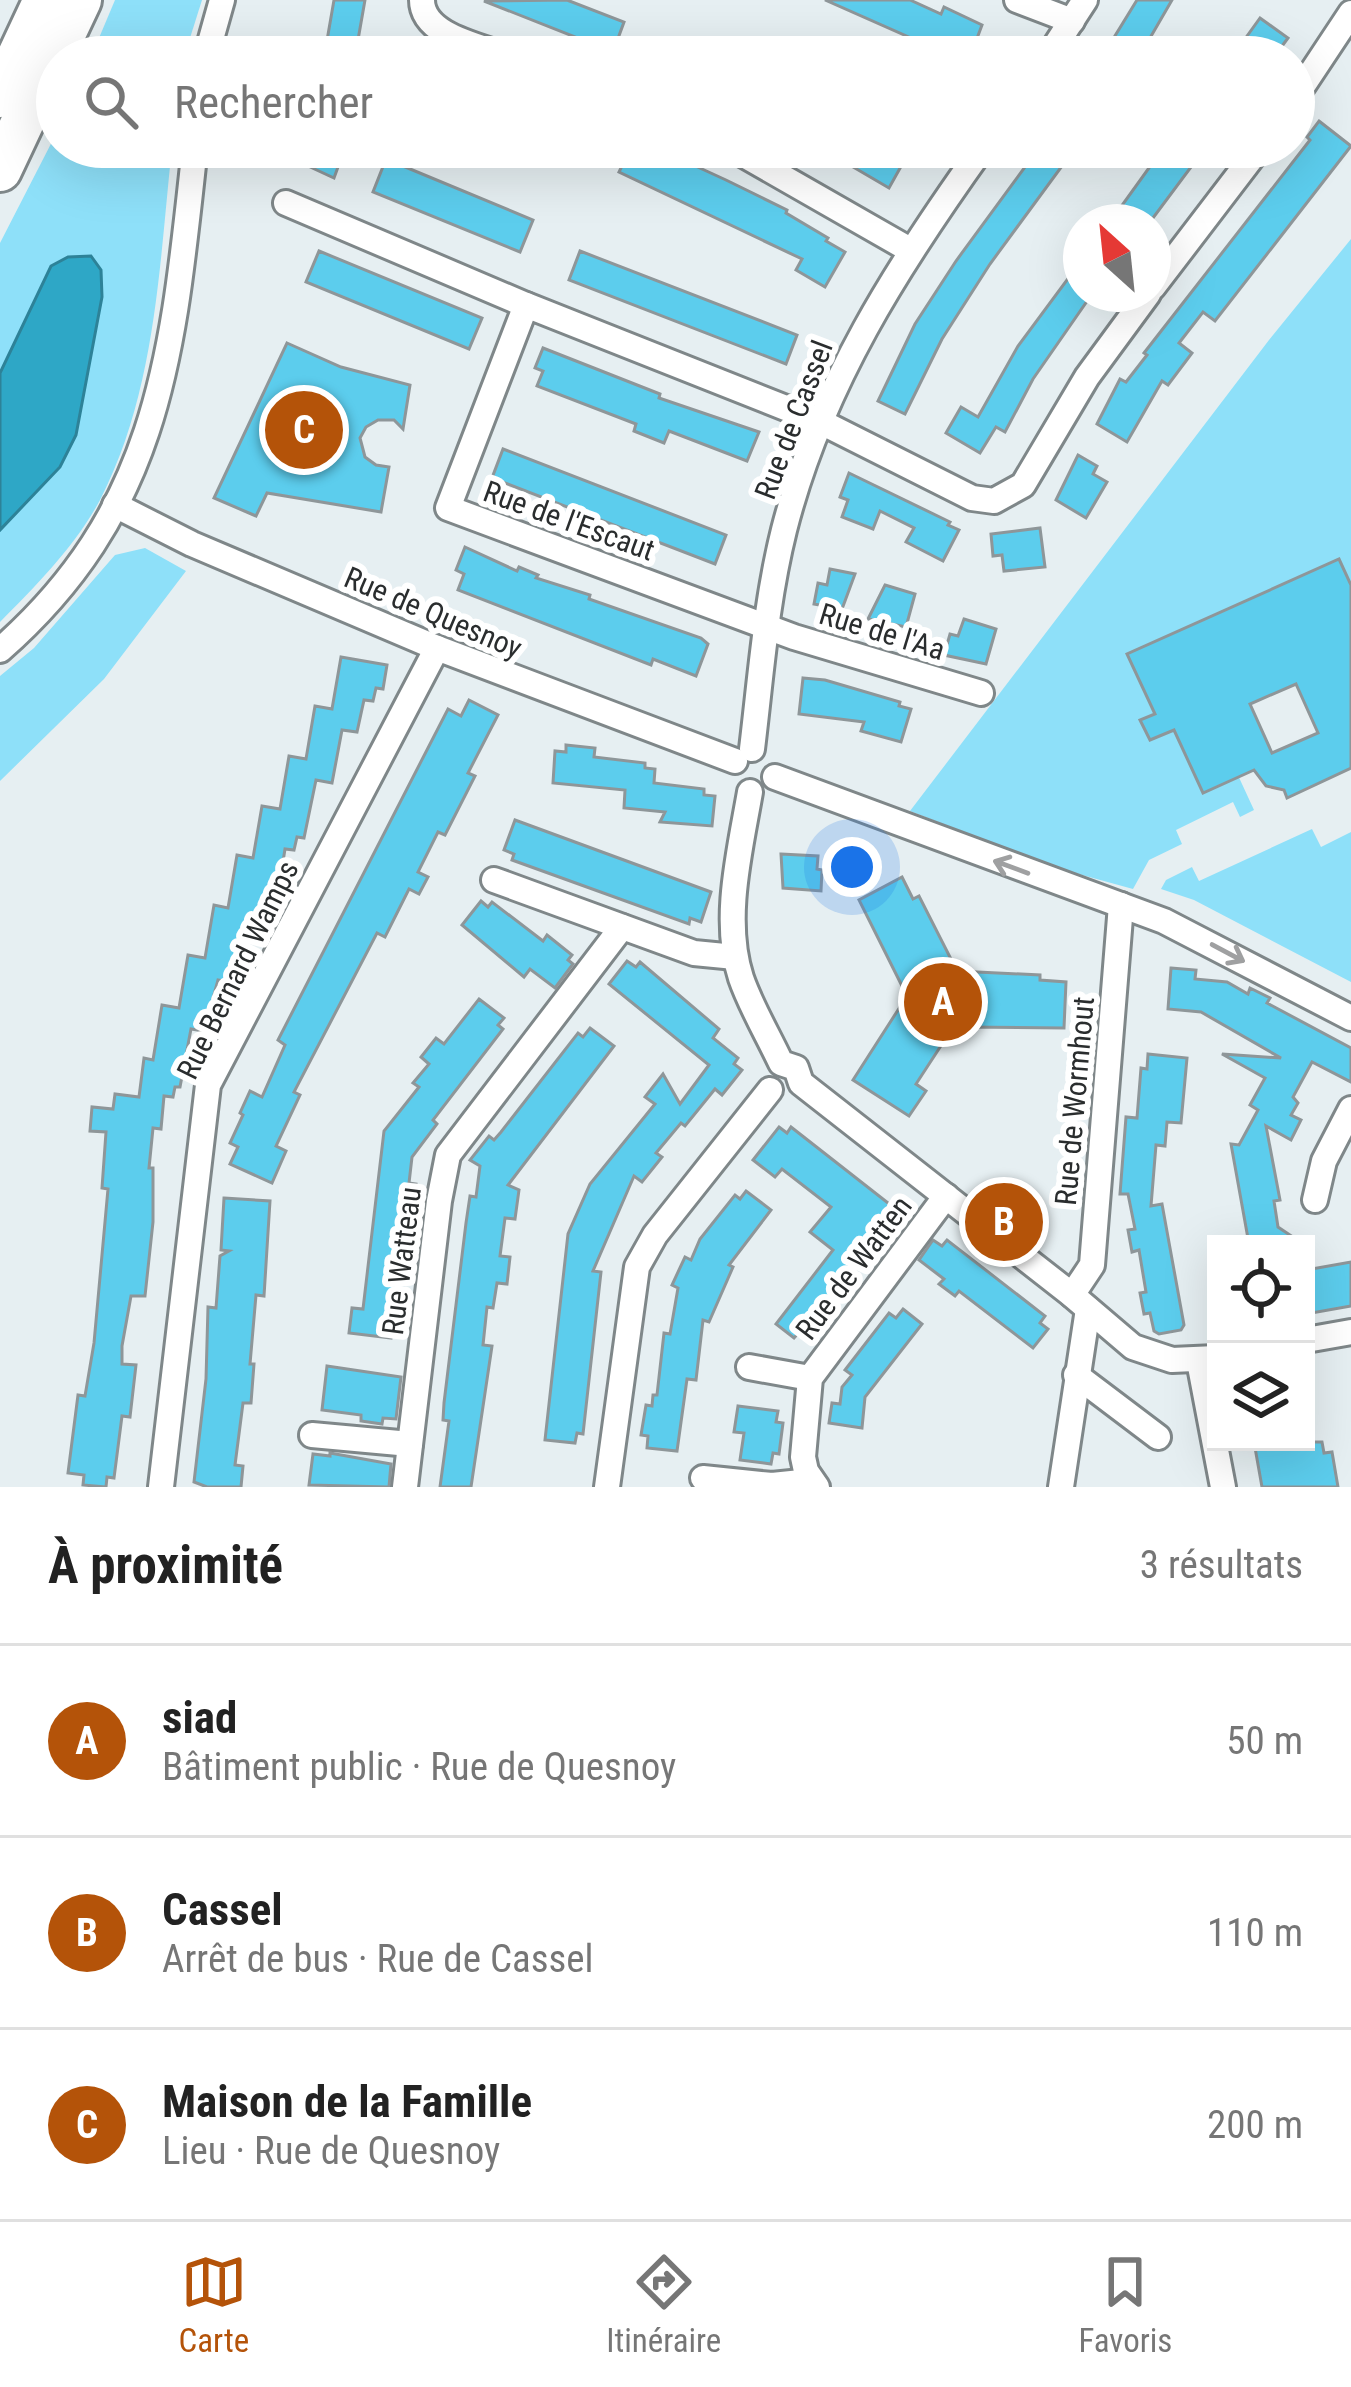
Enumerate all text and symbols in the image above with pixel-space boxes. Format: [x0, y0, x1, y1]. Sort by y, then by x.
search box [36, 36, 1315, 168]
icon: search [78, 69, 144, 135]
text: Rechercher [174, 76, 373, 129]
north arrow [1063, 204, 1171, 312]
street label: Rue de Cassel [747, 336, 840, 504]
pin: C [265, 385, 343, 475]
street label: Rue de l'Escaut [479, 473, 660, 568]
street label: Rue de Quesnoy [339, 559, 527, 666]
street label: Rue de l'Aa [815, 596, 949, 667]
your location [822, 837, 882, 897]
street label: Rue Bernard Wamps [170, 855, 306, 1085]
one-way arrow [993, 855, 1030, 876]
one-way arrow [1209, 942, 1244, 965]
pin: A [904, 957, 982, 1047]
street label: Rue de Wormhout [1048, 995, 1101, 1207]
pin: B [965, 1177, 1043, 1267]
street label: Rue Watteau [375, 1185, 428, 1337]
street label: Rue de Watten [788, 1189, 919, 1346]
map controls [1207, 1235, 1315, 1451]
button: locate [1207, 1235, 1315, 1343]
button: layers [1207, 1343, 1315, 1451]
text: À proximité [48, 1536, 283, 1595]
text: 3 résultats [1140, 1542, 1303, 1588]
text: siad [162, 1691, 237, 1744]
text: A [75, 1718, 99, 1764]
text: 50 m [1226, 1718, 1303, 1764]
text: Bâtiment public · Rue de Quesnoy [162, 1744, 676, 1790]
text: Cassel [162, 1883, 283, 1936]
text: B [76, 1910, 98, 1956]
text: 110 m [1207, 1910, 1303, 1956]
text: Arrêt de bus · Rue de Cassel [162, 1936, 593, 1982]
text: Maison de la Famille [162, 2075, 532, 2128]
text: C [76, 2102, 98, 2148]
text: 200 m [1207, 2102, 1303, 2148]
text: Lieu · Rue de Quesnoy [162, 2128, 500, 2174]
tab: Carte [179, 2249, 249, 2360]
tab: Itinéraire [606, 2249, 721, 2360]
tab: Favoris [1078, 2249, 1172, 2360]

